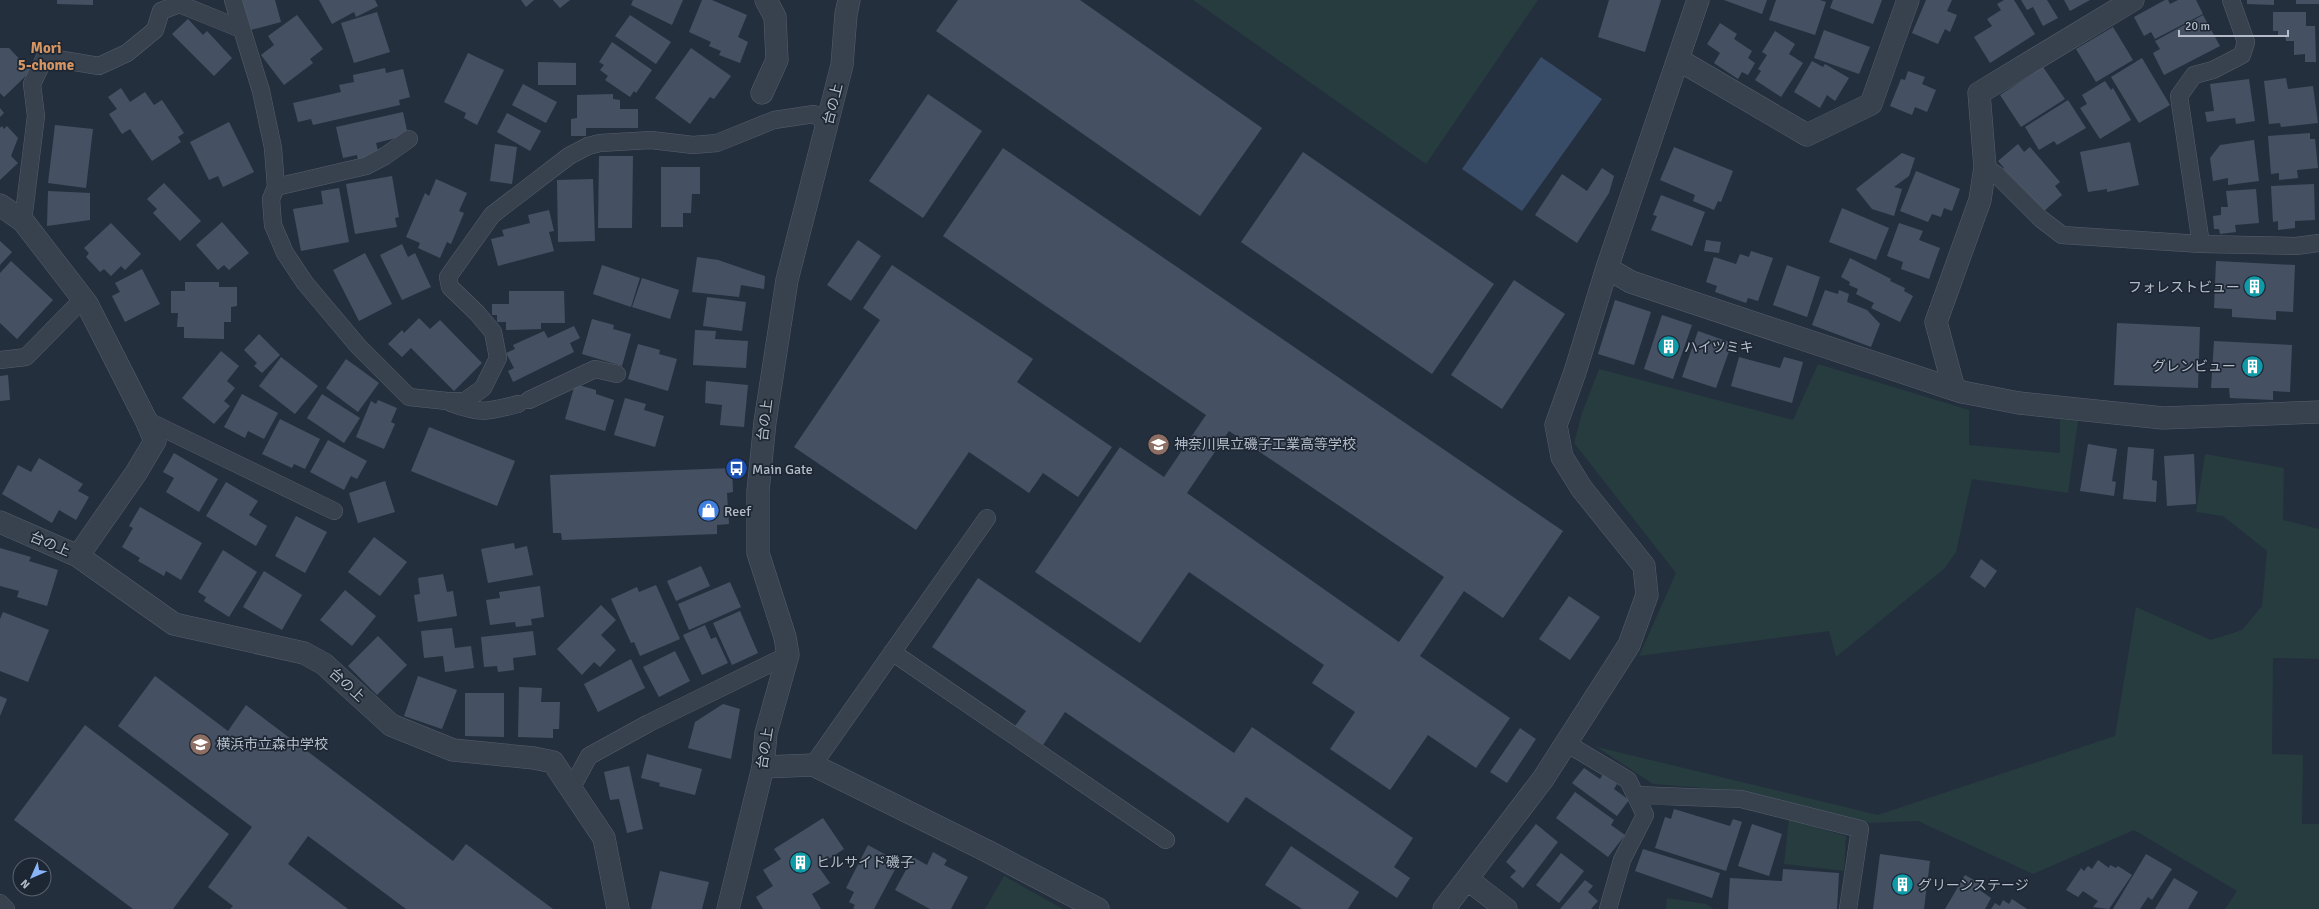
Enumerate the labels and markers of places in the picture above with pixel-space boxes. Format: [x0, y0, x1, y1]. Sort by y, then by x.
building icon: フォレストビュー [2242, 274, 2268, 300]
place label: フォレストビュー [2128, 279, 2240, 296]
building icon: ハイツミキ [1655, 334, 1681, 360]
place label: ハイツミキ [1684, 339, 1754, 356]
building icon: グレンビュー [2239, 353, 2265, 379]
place label: グレンビュー [2152, 358, 2236, 375]
school or university icon: 神奈川県立磯子工業高等学校 [1146, 431, 1172, 457]
place label: 神奈川県立磯子工業高等学校 [1174, 436, 1356, 453]
bus stop icon: Main Gate [724, 456, 750, 482]
place label: Main Gate [752, 461, 813, 478]
shop icon: Reef [695, 498, 721, 524]
place label: Reef [724, 503, 752, 520]
school or university icon: 横浜市立森中学校 [187, 731, 213, 757]
place label: 横浜市立森中学校 [216, 736, 328, 753]
building icon: ヒルサイド磯子 [787, 849, 813, 875]
place label: ヒルサイド磯子 [816, 854, 914, 871]
building icon: グリーンステージ [1889, 872, 1915, 898]
place label: グリーンステージ [1918, 877, 2029, 894]

